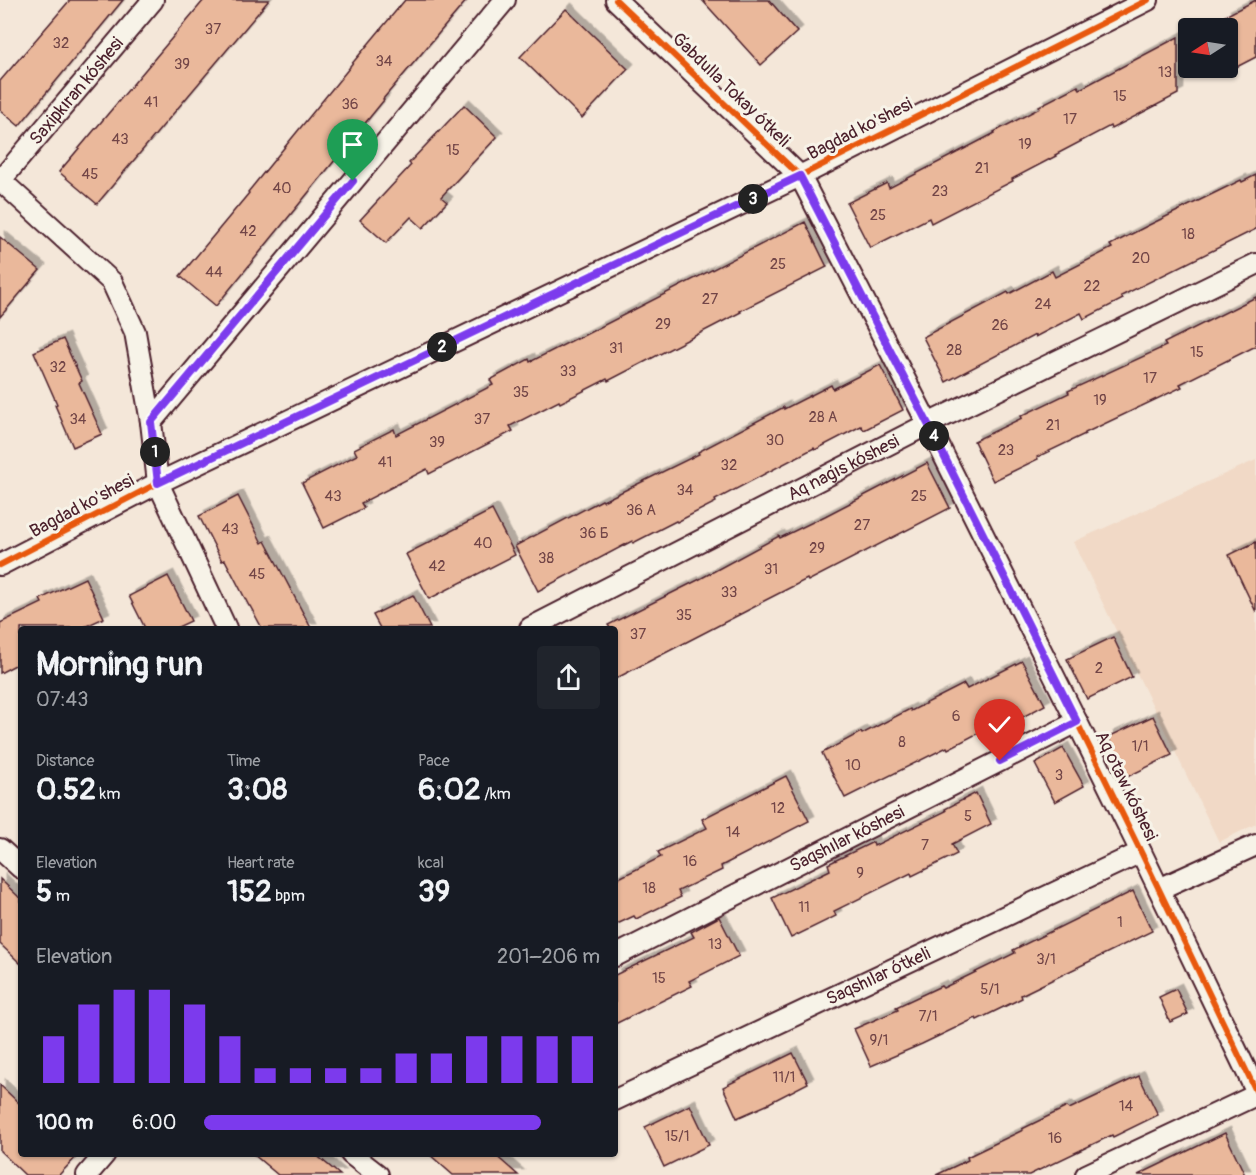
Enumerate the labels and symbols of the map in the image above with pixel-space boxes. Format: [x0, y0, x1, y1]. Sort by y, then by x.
north arrow [1178, 18, 1238, 78]
house number: 37 [205, 20, 221, 39]
street label: Ǵabdulla Tokay ótkeli [667, 28, 795, 152]
street label: Saxipkıran kóshesi [24, 32, 128, 150]
house number: 32 [53, 34, 69, 53]
house number: 34 [375, 52, 393, 71]
house number: 39 [174, 55, 190, 74]
house number: 13 [1158, 63, 1172, 82]
house number: 15 [1113, 87, 1127, 106]
house number: 41 [144, 93, 158, 112]
street label: Bagdad ko'shesi [804, 93, 916, 165]
house number: 36 [341, 95, 359, 114]
house number: 17 [1063, 110, 1077, 129]
pin [327, 119, 378, 181]
house number: 43 [111, 130, 129, 149]
house number: 19 [1018, 135, 1032, 154]
house number: 15 [446, 141, 460, 160]
house number: 21 [975, 159, 989, 178]
house number: 45 [82, 165, 98, 184]
house number: 40 [273, 179, 291, 198]
house number: 23 [932, 182, 948, 201]
pin: 3 [738, 184, 768, 214]
house number: 25 [870, 206, 886, 225]
house number: 42 [239, 222, 257, 241]
house number: 18 [1181, 225, 1195, 244]
house number: 20 [1132, 249, 1150, 268]
house number: 25 [770, 255, 786, 274]
house number: 44 [205, 263, 223, 282]
house number: 22 [1084, 277, 1100, 296]
house number: 27 [702, 290, 718, 309]
house number: 24 [1034, 295, 1052, 314]
house number: 29 [655, 315, 671, 334]
house number: 26 [991, 316, 1009, 335]
pin: 2 [427, 332, 457, 362]
house number: 31 [609, 339, 623, 358]
house number: 28 [946, 341, 962, 360]
house number: 15 [1190, 343, 1204, 362]
house number: 32 [50, 358, 66, 377]
house number: 33 [560, 362, 576, 381]
house number: 17 [1143, 369, 1157, 388]
house number: 35 [513, 383, 529, 402]
house number: 19 [1093, 391, 1107, 410]
house number: 28 А [809, 408, 838, 427]
house number: 34 [69, 410, 87, 429]
house number: 37 [474, 410, 490, 429]
house number: 21 [1046, 416, 1060, 435]
pin: 4 [919, 421, 949, 451]
street label: Aq naǵıs kóshesi [784, 429, 903, 506]
house number: 30 [766, 431, 784, 450]
house number: 39 [429, 433, 445, 452]
pin: 1 [140, 437, 170, 467]
house number: 23 [998, 441, 1014, 460]
house number: 41 [378, 453, 392, 472]
house number: 32 [721, 456, 737, 475]
street label: Bagdad ko'shesi [26, 469, 138, 543]
house number: 34 [676, 481, 694, 500]
house number: 43 [324, 487, 342, 506]
house number: 25 [911, 487, 927, 506]
house number: 36 А [626, 501, 656, 520]
house number: 27 [854, 516, 870, 535]
house number: 43 [221, 520, 239, 539]
house number: 36 Б [579, 524, 609, 543]
house number: 40 [474, 534, 492, 553]
house number: 29 [809, 539, 825, 558]
house number: 38 [538, 549, 554, 568]
house number: 42 [428, 557, 446, 576]
house number: 31 [764, 560, 778, 579]
house number: 45 [249, 565, 265, 584]
house number: 33 [721, 583, 737, 602]
house number: 35 [676, 606, 692, 625]
house number: 37 [630, 625, 646, 644]
house number: 2 [1095, 659, 1103, 678]
pin [974, 699, 1025, 761]
house number: 6 [952, 707, 960, 726]
street label: Aq otaw kóshesi [1090, 727, 1162, 845]
house number: 8 [898, 733, 906, 752]
house number: 1/1 [1131, 737, 1149, 756]
house number: 10 [845, 756, 861, 775]
house number: 3 [1055, 766, 1063, 785]
house number: 12 [771, 799, 785, 818]
street label: Saqshılar kóshesi [786, 800, 908, 877]
house number: 5 [964, 807, 972, 826]
house number: 14 [726, 823, 741, 842]
house number: 7 [921, 836, 929, 855]
house number: 16 [683, 852, 697, 871]
house number: 9 [856, 864, 864, 883]
house number: 18 [642, 879, 656, 898]
house number: 11 [798, 898, 810, 917]
house number: 1 [1117, 913, 1123, 932]
house number: 13 [708, 935, 722, 954]
street label: Saqshılar ótkeli [822, 941, 934, 1010]
house number: 3/1 [1036, 950, 1056, 969]
house number: 15 [652, 969, 666, 988]
house number: 5/1 [980, 980, 1000, 999]
house number: 7/1 [918, 1007, 938, 1026]
house number: 9/1 [870, 1031, 888, 1050]
house number: 11/1 [773, 1068, 795, 1087]
house number: 14 [1119, 1097, 1134, 1116]
house number: 15/1 [664, 1127, 690, 1146]
house number: 16 [1048, 1129, 1062, 1148]

